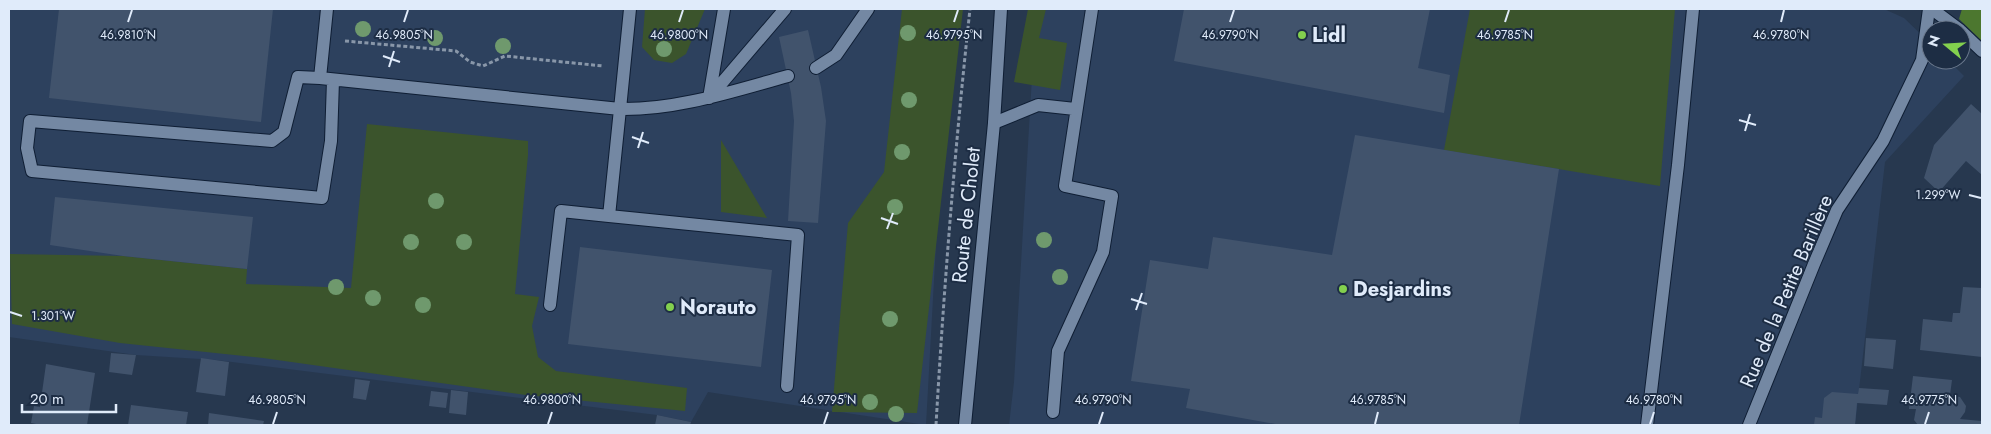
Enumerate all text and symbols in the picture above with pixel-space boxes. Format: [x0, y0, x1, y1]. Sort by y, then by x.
north arrow [1921, 20, 1971, 70]
place label: Lidl [1312, 21, 1346, 50]
text: 46.9810°N [100, 26, 156, 44]
text: 46.9805°N [375, 26, 433, 44]
text: 46.9800°N [650, 26, 708, 44]
text: 46.9795°N [926, 26, 982, 44]
text: 46.9790°N [1201, 26, 1259, 44]
text: 46.9785°N [1477, 26, 1533, 44]
text: 46.9780°N [1753, 26, 1809, 44]
marker: Lidl [1296, 29, 1308, 41]
text: N [1922, 33, 1945, 49]
street label: Route de Cholet [945, 146, 988, 284]
text: 1.299°W [1916, 186, 1961, 204]
street label: Rue de la Petite Barillère [1733, 190, 1840, 392]
place label: Desjardins [1353, 275, 1451, 304]
marker: Desjardins [1337, 283, 1349, 295]
place label: Norauto [680, 293, 757, 322]
marker: Norauto [664, 301, 676, 313]
text: 1.301°W [31, 307, 75, 325]
scale bar [22, 382, 116, 414]
text: 20 m [30, 388, 64, 410]
text: 46.9805°N [248, 391, 306, 409]
text: 46.9800°N [523, 391, 581, 409]
text: 46.9795°N [800, 391, 856, 409]
text: 46.9790°N [1074, 391, 1132, 409]
text: 46.9785°N [1350, 391, 1406, 409]
text: 46.9780°N [1626, 391, 1682, 409]
text: 46.9775°N [1901, 391, 1957, 409]

